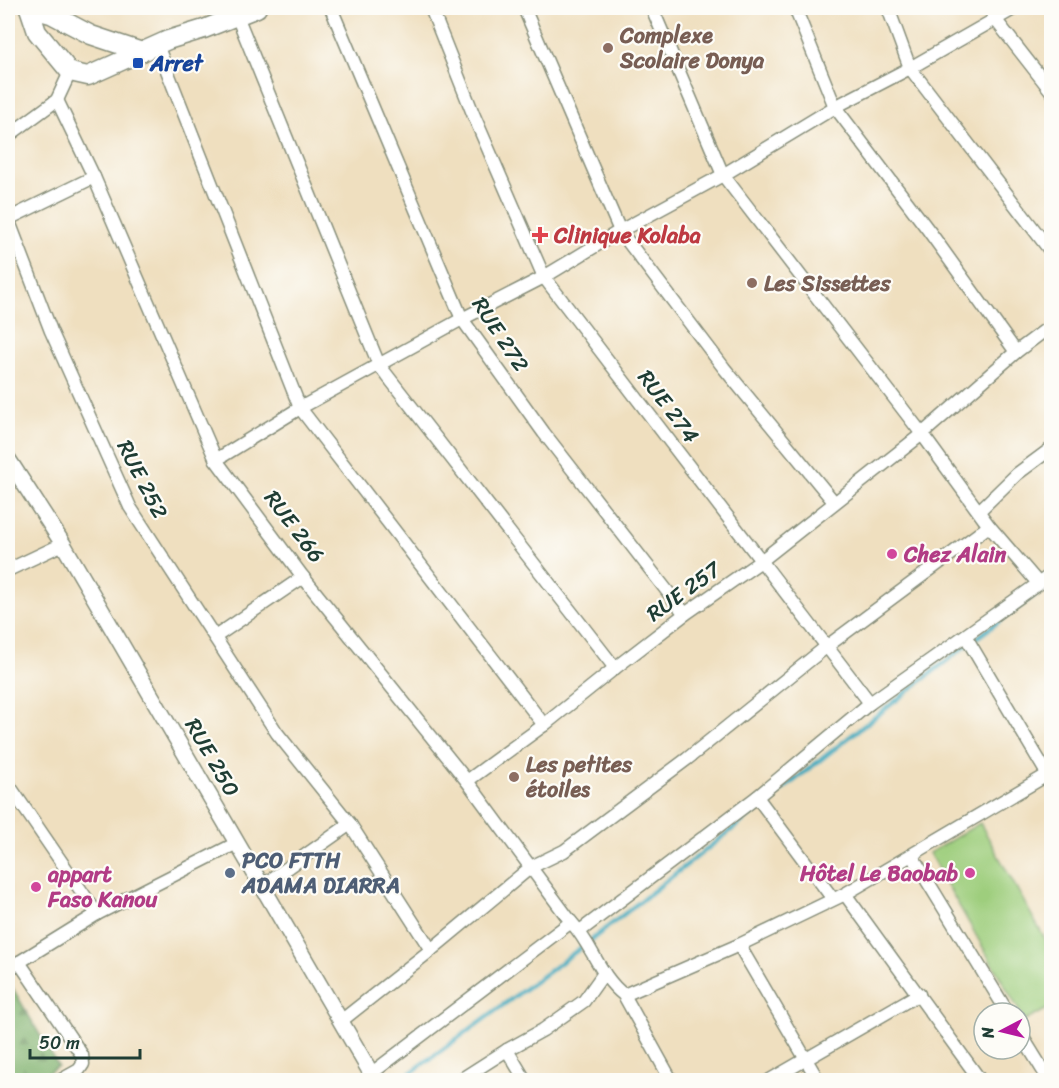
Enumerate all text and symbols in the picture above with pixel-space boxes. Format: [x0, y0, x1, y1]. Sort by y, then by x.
place label: Complexe Scolaire Donya [619, 16, 765, 80]
marker: Complexe Scolaire Donya [601, 41, 615, 55]
place label: Arret [149, 44, 204, 83]
marker: Arret [131, 56, 145, 70]
place label: Clinique Kolaba [553, 216, 701, 255]
marker: Clinique Kolaba [531, 226, 549, 244]
place label: Les Sissettes [764, 264, 891, 303]
marker: Les Sissettes [745, 276, 759, 290]
street label: RUE 272 [461, 289, 540, 380]
street label: RUE 274 [627, 361, 710, 452]
street label: RUE 252 [106, 433, 179, 526]
street label: RUE 266 [254, 481, 335, 571]
place label: Chez Alain [903, 535, 1007, 574]
marker: Chez Alain [885, 547, 899, 561]
street label: RUE 257 [638, 550, 730, 632]
street label: RUE 250 [174, 710, 251, 804]
place label: Les petites étoiles [525, 745, 633, 809]
marker: Les petites étoiles [507, 770, 521, 784]
place label: PCO FTTH ADAMA DIARRA [241, 841, 400, 905]
place label: Hôtel Le Baobab [799, 854, 958, 893]
place label: appart Faso Kanou [47, 855, 158, 919]
marker: PCO FTTH ADAMA DIARRA [223, 866, 237, 880]
marker: Hôtel Le Baobab [963, 866, 977, 880]
marker: appart Faso Kanou [29, 880, 43, 894]
north arrow [972, 1001, 1032, 1061]
scale bar [30, 1022, 140, 1060]
text: N [972, 1025, 1003, 1041]
text: 50 m [39, 1027, 80, 1059]

